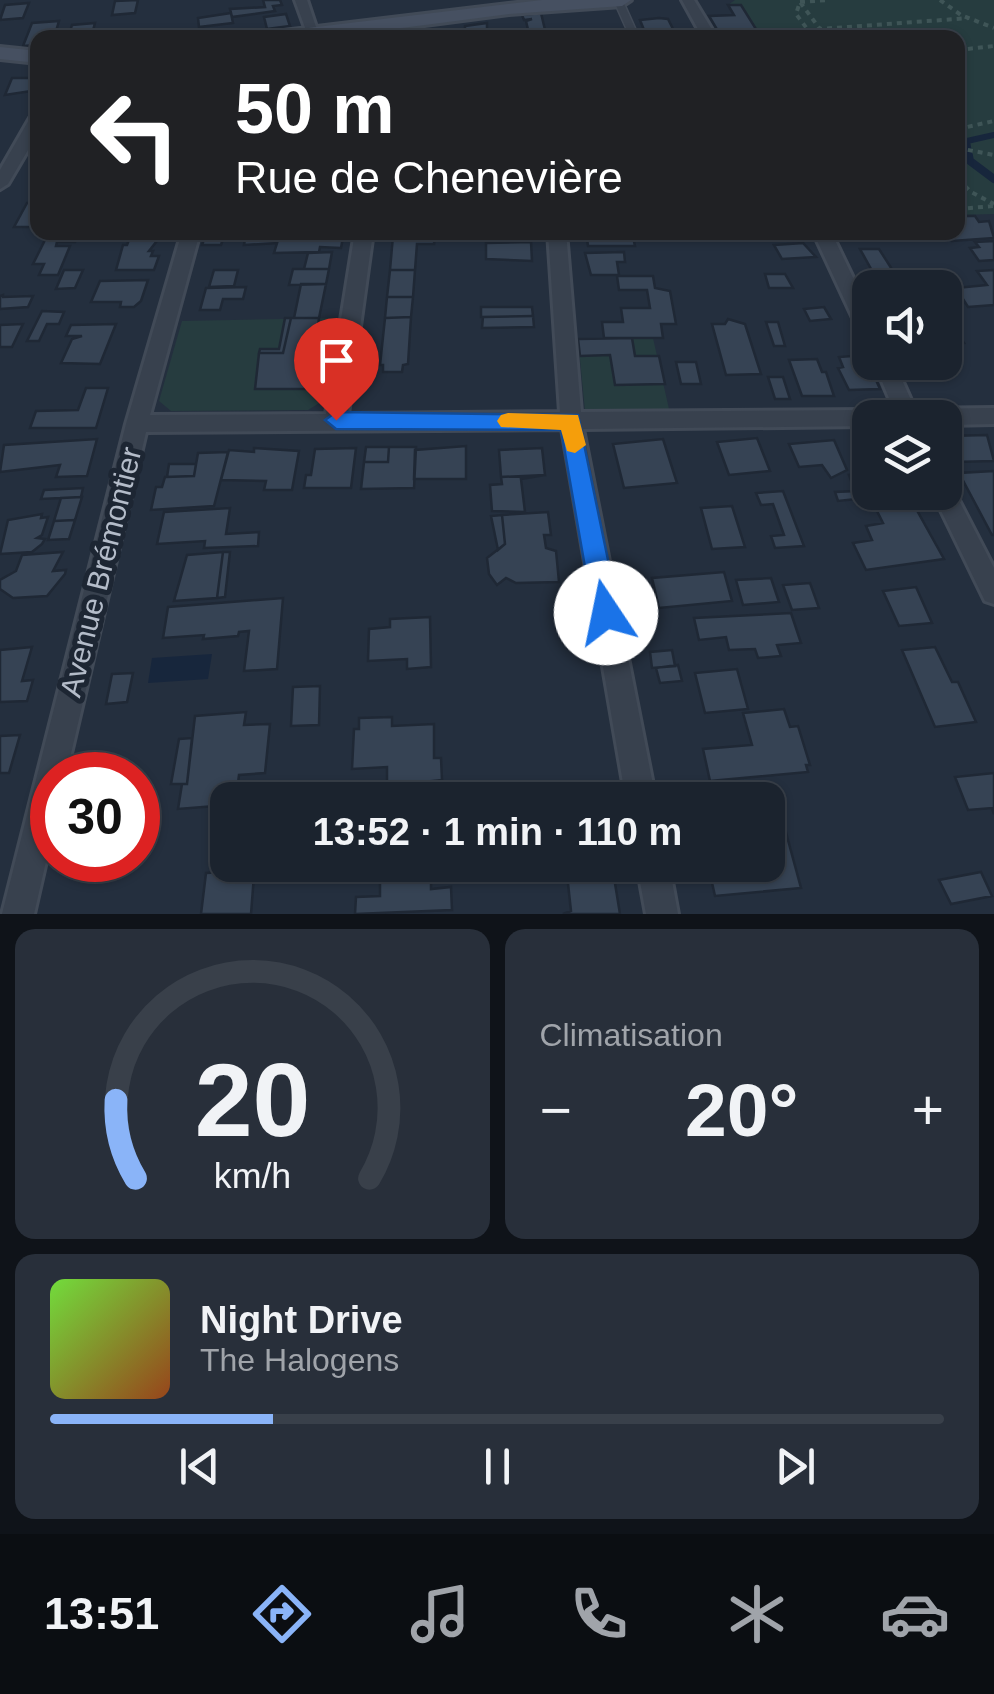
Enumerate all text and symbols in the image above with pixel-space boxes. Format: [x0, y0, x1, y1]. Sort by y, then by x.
icon: left [70, 70, 200, 200]
text: 50 m [235, 70, 395, 148]
text: Rue de Chenevière [235, 152, 623, 203]
map controls [852, 270, 962, 510]
button: sound [852, 270, 962, 380]
pin [294, 318, 379, 421]
icon: arrive [309, 333, 364, 388]
button: layers [852, 400, 962, 510]
street label: Avenue Brémontier [54, 444, 148, 700]
position arrow [554, 561, 658, 665]
speed limit sign: 30 [30, 752, 160, 882]
text: 13:52 · 1 min · 110 m [313, 811, 682, 853]
text: Climatisation [540, 1017, 723, 1053]
text: 20 [194, 1042, 310, 1158]
text: 20° [685, 1068, 798, 1152]
text: − [540, 1079, 572, 1141]
text: + [912, 1079, 944, 1141]
text: km/h [214, 1156, 291, 1196]
text: Night Drive [200, 1299, 403, 1341]
text: The Halogens [200, 1342, 399, 1378]
icon: previous [172, 1439, 227, 1494]
icon: pause [470, 1439, 525, 1494]
icon: next [768, 1439, 823, 1494]
icon: directions [247, 1579, 317, 1649]
icon: music [405, 1579, 475, 1649]
icon: phone [564, 1579, 634, 1649]
icon: climate [722, 1579, 792, 1649]
icon: car [880, 1579, 950, 1649]
text: 13:51 [44, 1588, 159, 1639]

